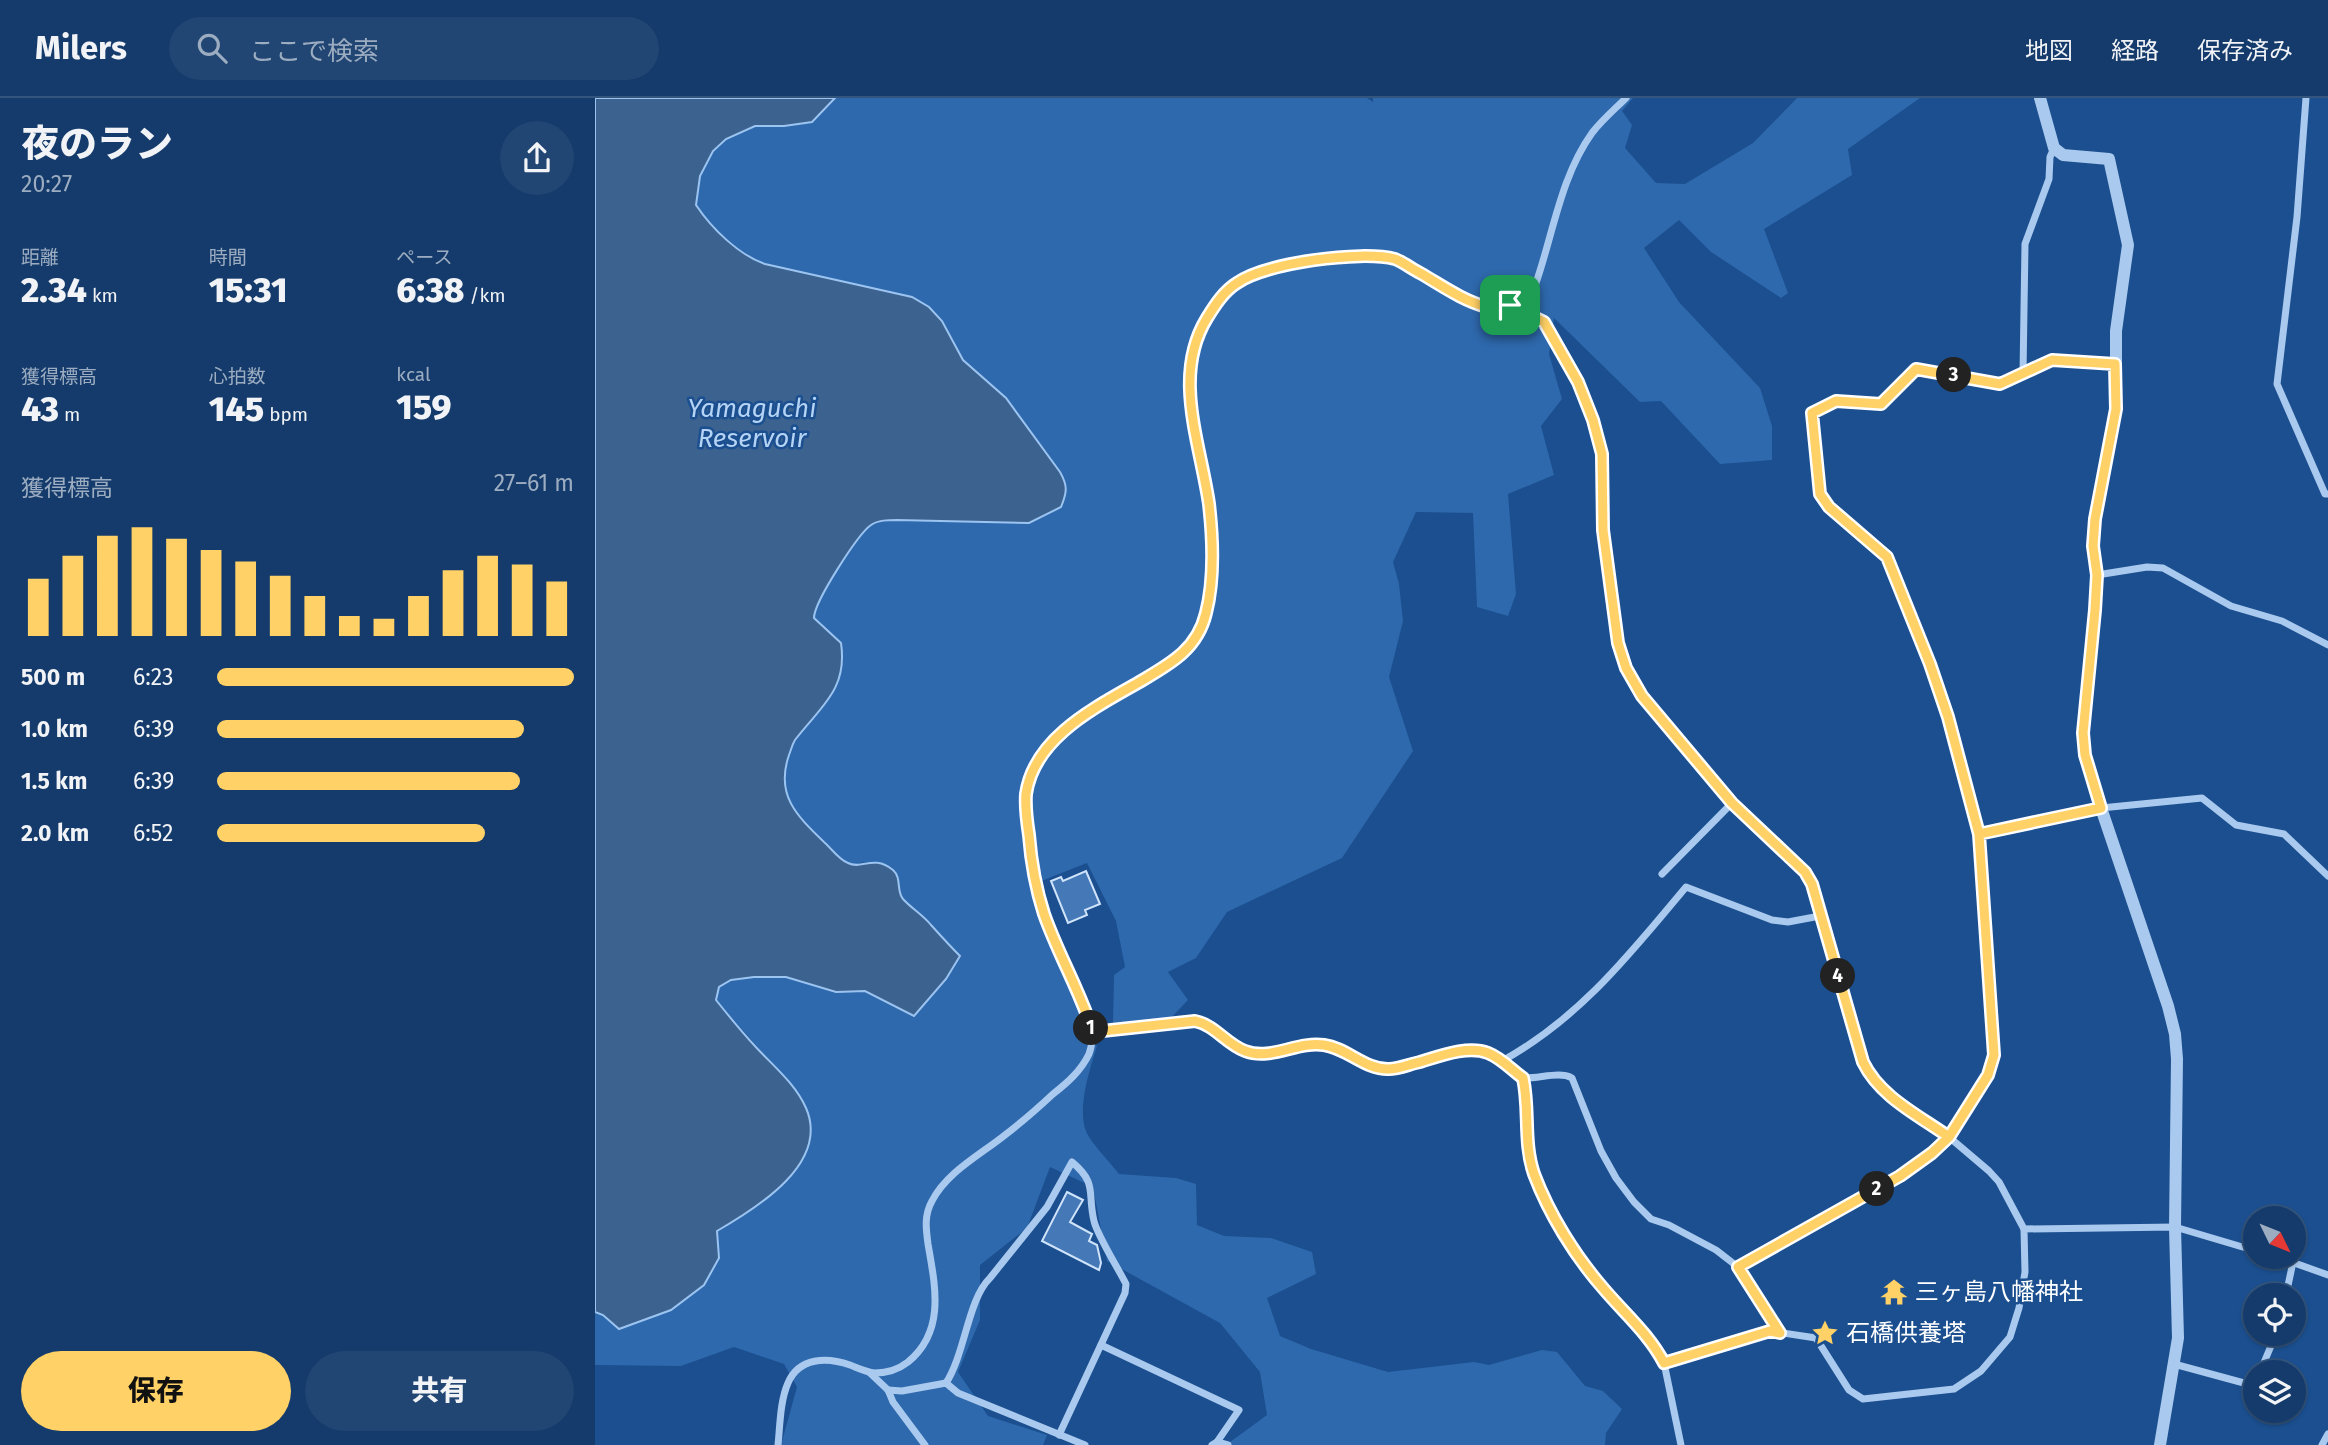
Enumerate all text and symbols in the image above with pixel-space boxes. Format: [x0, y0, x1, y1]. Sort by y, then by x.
search box [169, 17, 659, 80]
text: Milers [35, 28, 127, 68]
icon: search [193, 29, 231, 67]
text: ここで検索 [249, 36, 379, 67]
text: 地図 [2025, 37, 2073, 65]
text: 経路 [2111, 37, 2159, 65]
text: 保存済み [2197, 37, 2293, 65]
text: 夜のラン [21, 121, 173, 167]
button: share [500, 121, 574, 195]
text: 20:27 [21, 170, 72, 198]
text: 距離 [21, 246, 59, 269]
text: 時間 [209, 246, 247, 269]
text: ペース [396, 246, 452, 269]
text: 2.34 [21, 269, 87, 311]
text: 15:31 [209, 269, 288, 311]
text: 6:38 [396, 269, 464, 311]
pin [1480, 275, 1540, 335]
text: km [87, 284, 118, 307]
text: /km [464, 284, 505, 307]
icon: arrive [1491, 286, 1529, 324]
pin: 3 [1937, 358, 1971, 392]
text: kcal [396, 363, 431, 386]
text: 3 [1949, 363, 1958, 386]
text: 獲得標高 [21, 365, 97, 388]
text: 心拍数 [209, 365, 266, 388]
text: 159 [396, 386, 451, 428]
text: 43 [21, 388, 59, 430]
text: 145 [209, 388, 264, 430]
water label: Yamaguchi Reservoir [688, 393, 816, 454]
text: m [59, 403, 80, 426]
text: bpm [264, 403, 308, 426]
text: 27–61 m [494, 469, 574, 497]
text: 獲得標高 [21, 474, 113, 502]
text: 500 m [21, 663, 85, 691]
text: 6:23 [133, 663, 174, 691]
text: 1.0 km [21, 715, 88, 743]
text: 6:39 [133, 715, 174, 743]
text: 1.5 km [21, 767, 87, 795]
text: 6:39 [133, 767, 174, 795]
text: 2.0 km [21, 819, 89, 847]
text: 6:52 [133, 819, 174, 847]
pin: 4 [1821, 958, 1855, 994]
text: 4 [1832, 964, 1843, 987]
pin: 1 [1073, 1010, 1109, 1046]
text: 1 [1086, 1016, 1095, 1039]
pin: 2 [1859, 1172, 1895, 1206]
text: 2 [1872, 1177, 1881, 1200]
north arrow [2243, 1206, 2307, 1269]
map controls [2243, 1206, 2306, 1423]
temple icon: 三ヶ島八幡神社 [1879, 1277, 1909, 1307]
place label: 三ヶ島八幡神社 [1915, 1278, 2083, 1306]
button: locate [2243, 1283, 2306, 1346]
place icon: 石橋供養塔 [1810, 1318, 1840, 1348]
place label: 石橋供養塔 [1846, 1319, 1966, 1347]
button: 保存 [21, 1351, 291, 1431]
button: 共有 [305, 1351, 574, 1431]
button: layers [2243, 1360, 2306, 1423]

